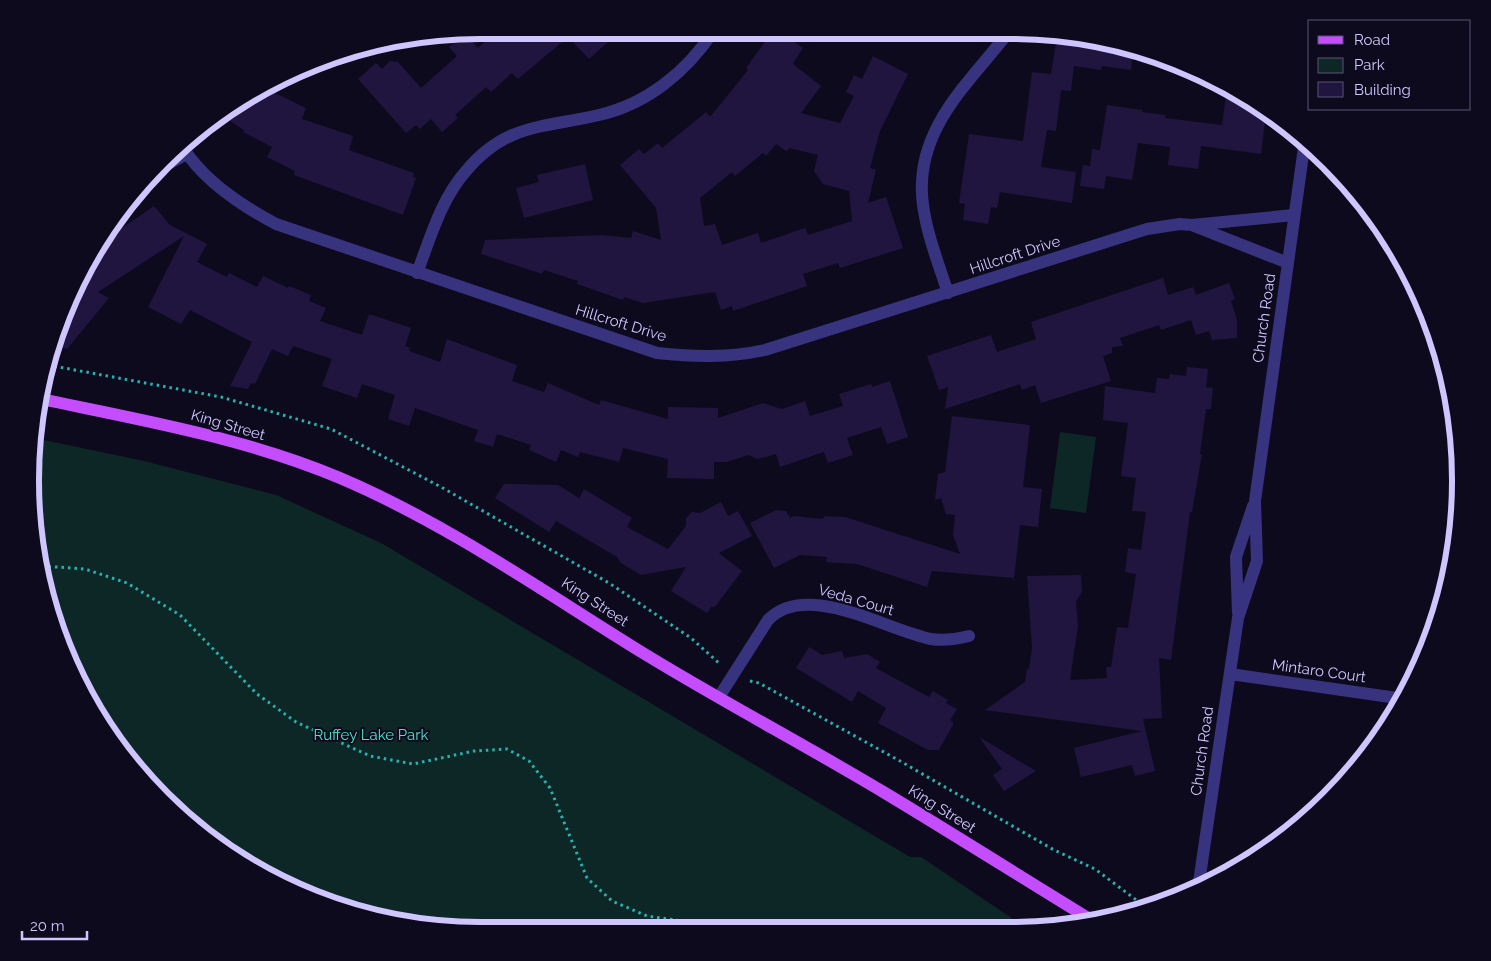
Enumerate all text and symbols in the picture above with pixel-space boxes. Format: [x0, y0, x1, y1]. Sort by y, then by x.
legend [1308, 20, 1471, 110]
text: Road [1354, 31, 1390, 49]
text: Park [1354, 56, 1385, 74]
text: Building [1354, 81, 1411, 99]
street label: Hillcroft Drive [967, 232, 1063, 278]
street label: Church Road [1249, 272, 1279, 364]
street label: Hillcroft Drive [573, 301, 669, 345]
street label: King Street [189, 406, 267, 444]
street label: King Street [558, 574, 632, 630]
street label: Veda Court [816, 581, 896, 619]
street label: Mintaro Court [1271, 656, 1367, 686]
street label: Church Road [1187, 705, 1217, 797]
park label: Ruffey Lake Park [314, 726, 429, 744]
street label: King Street [905, 781, 979, 837]
scale bar [22, 908, 88, 940]
text: 20 m [30, 917, 65, 935]

